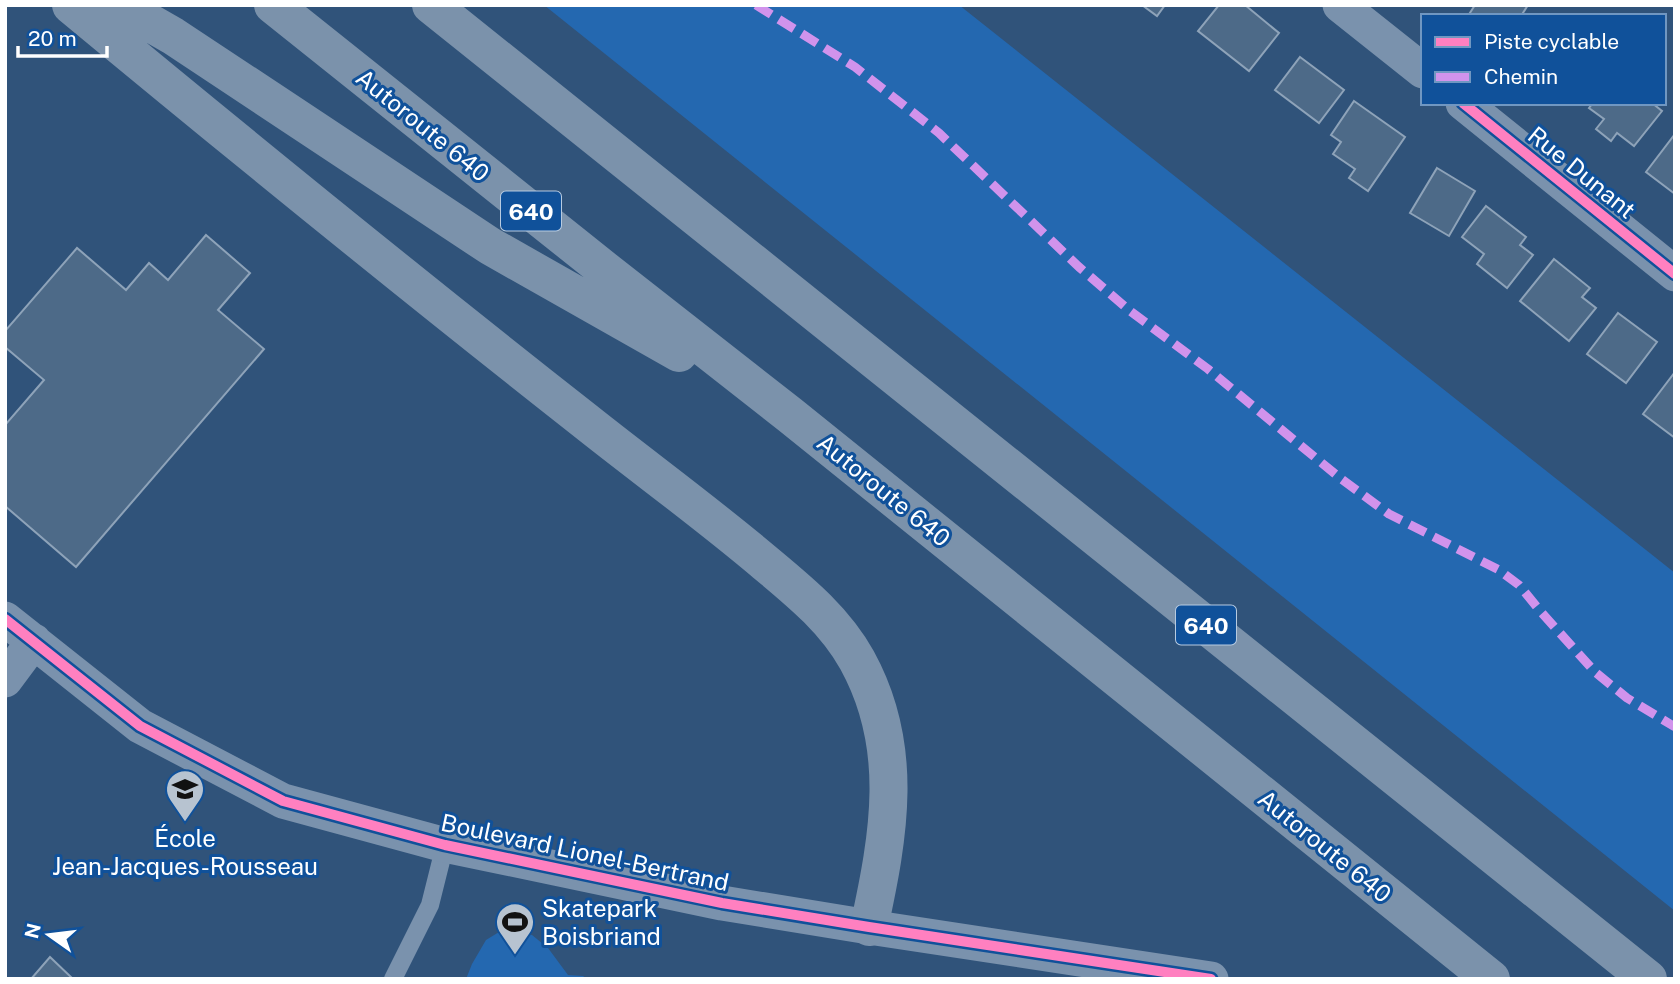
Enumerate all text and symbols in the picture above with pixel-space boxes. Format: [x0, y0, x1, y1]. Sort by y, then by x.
scale bar [18, 14, 107, 58]
legend [1421, 14, 1666, 105]
text: 20 m [28, 26, 77, 51]
text: Piste cyclable [1484, 29, 1619, 54]
street label: Autoroute 640 [351, 63, 495, 187]
text: Chemin [1484, 64, 1558, 89]
street label: Rue Dunant [1523, 120, 1641, 224]
road number: 640 [501, 192, 561, 230]
street label: Autoroute 640 [812, 428, 956, 552]
road number: 640 [1176, 606, 1236, 645]
school or university icon: École Jean-Jacques-Rousseau [164, 768, 206, 823]
street label: Autoroute 640 [1253, 784, 1397, 908]
street label: Boulevard Lionel-Bertrand [439, 808, 731, 896]
place label: École Jean-Jacques-Rousseau [52, 824, 318, 880]
place label: Skatepark Boisbriand [542, 894, 661, 950]
north arrow [14, 900, 84, 970]
sports icon: Skatepark Boisbriand [494, 901, 536, 956]
text: N [20, 921, 45, 941]

